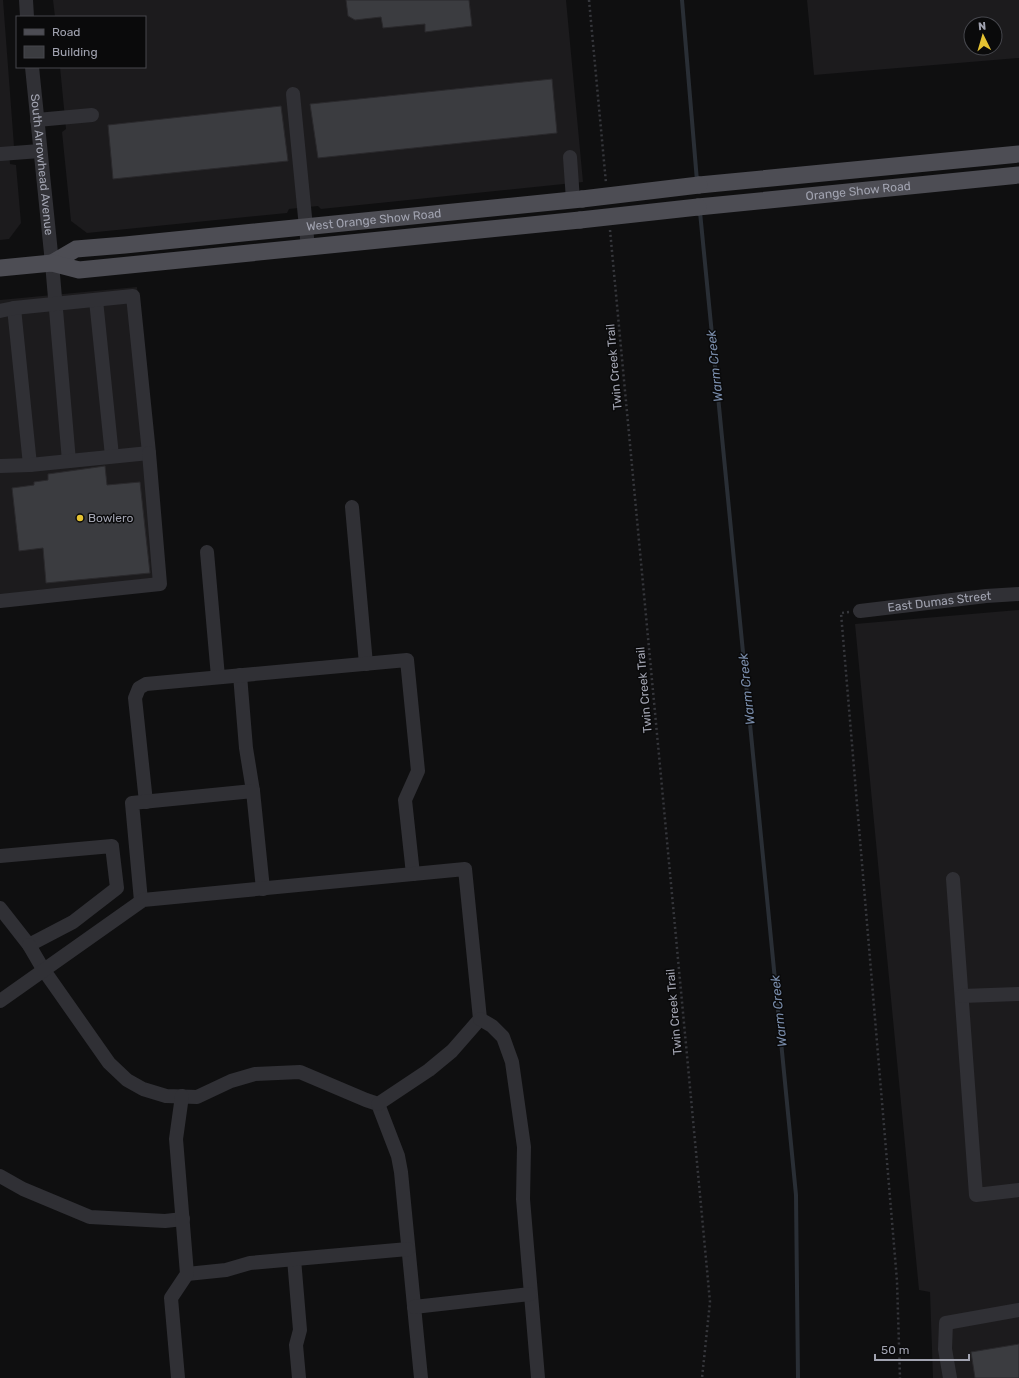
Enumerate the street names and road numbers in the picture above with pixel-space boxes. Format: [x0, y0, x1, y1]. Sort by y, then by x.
street label: South Arrowhead Avenue [28, 93, 56, 236]
street label: Orange Show Road [805, 179, 911, 203]
street label: West Orange Show Road [306, 206, 442, 234]
street label: Twin Creek Trail [603, 323, 625, 411]
street label: East Dumas Street [887, 589, 992, 615]
street label: Twin Creek Trail [633, 646, 655, 734]
street label: Twin Creek Trail [663, 968, 685, 1056]

